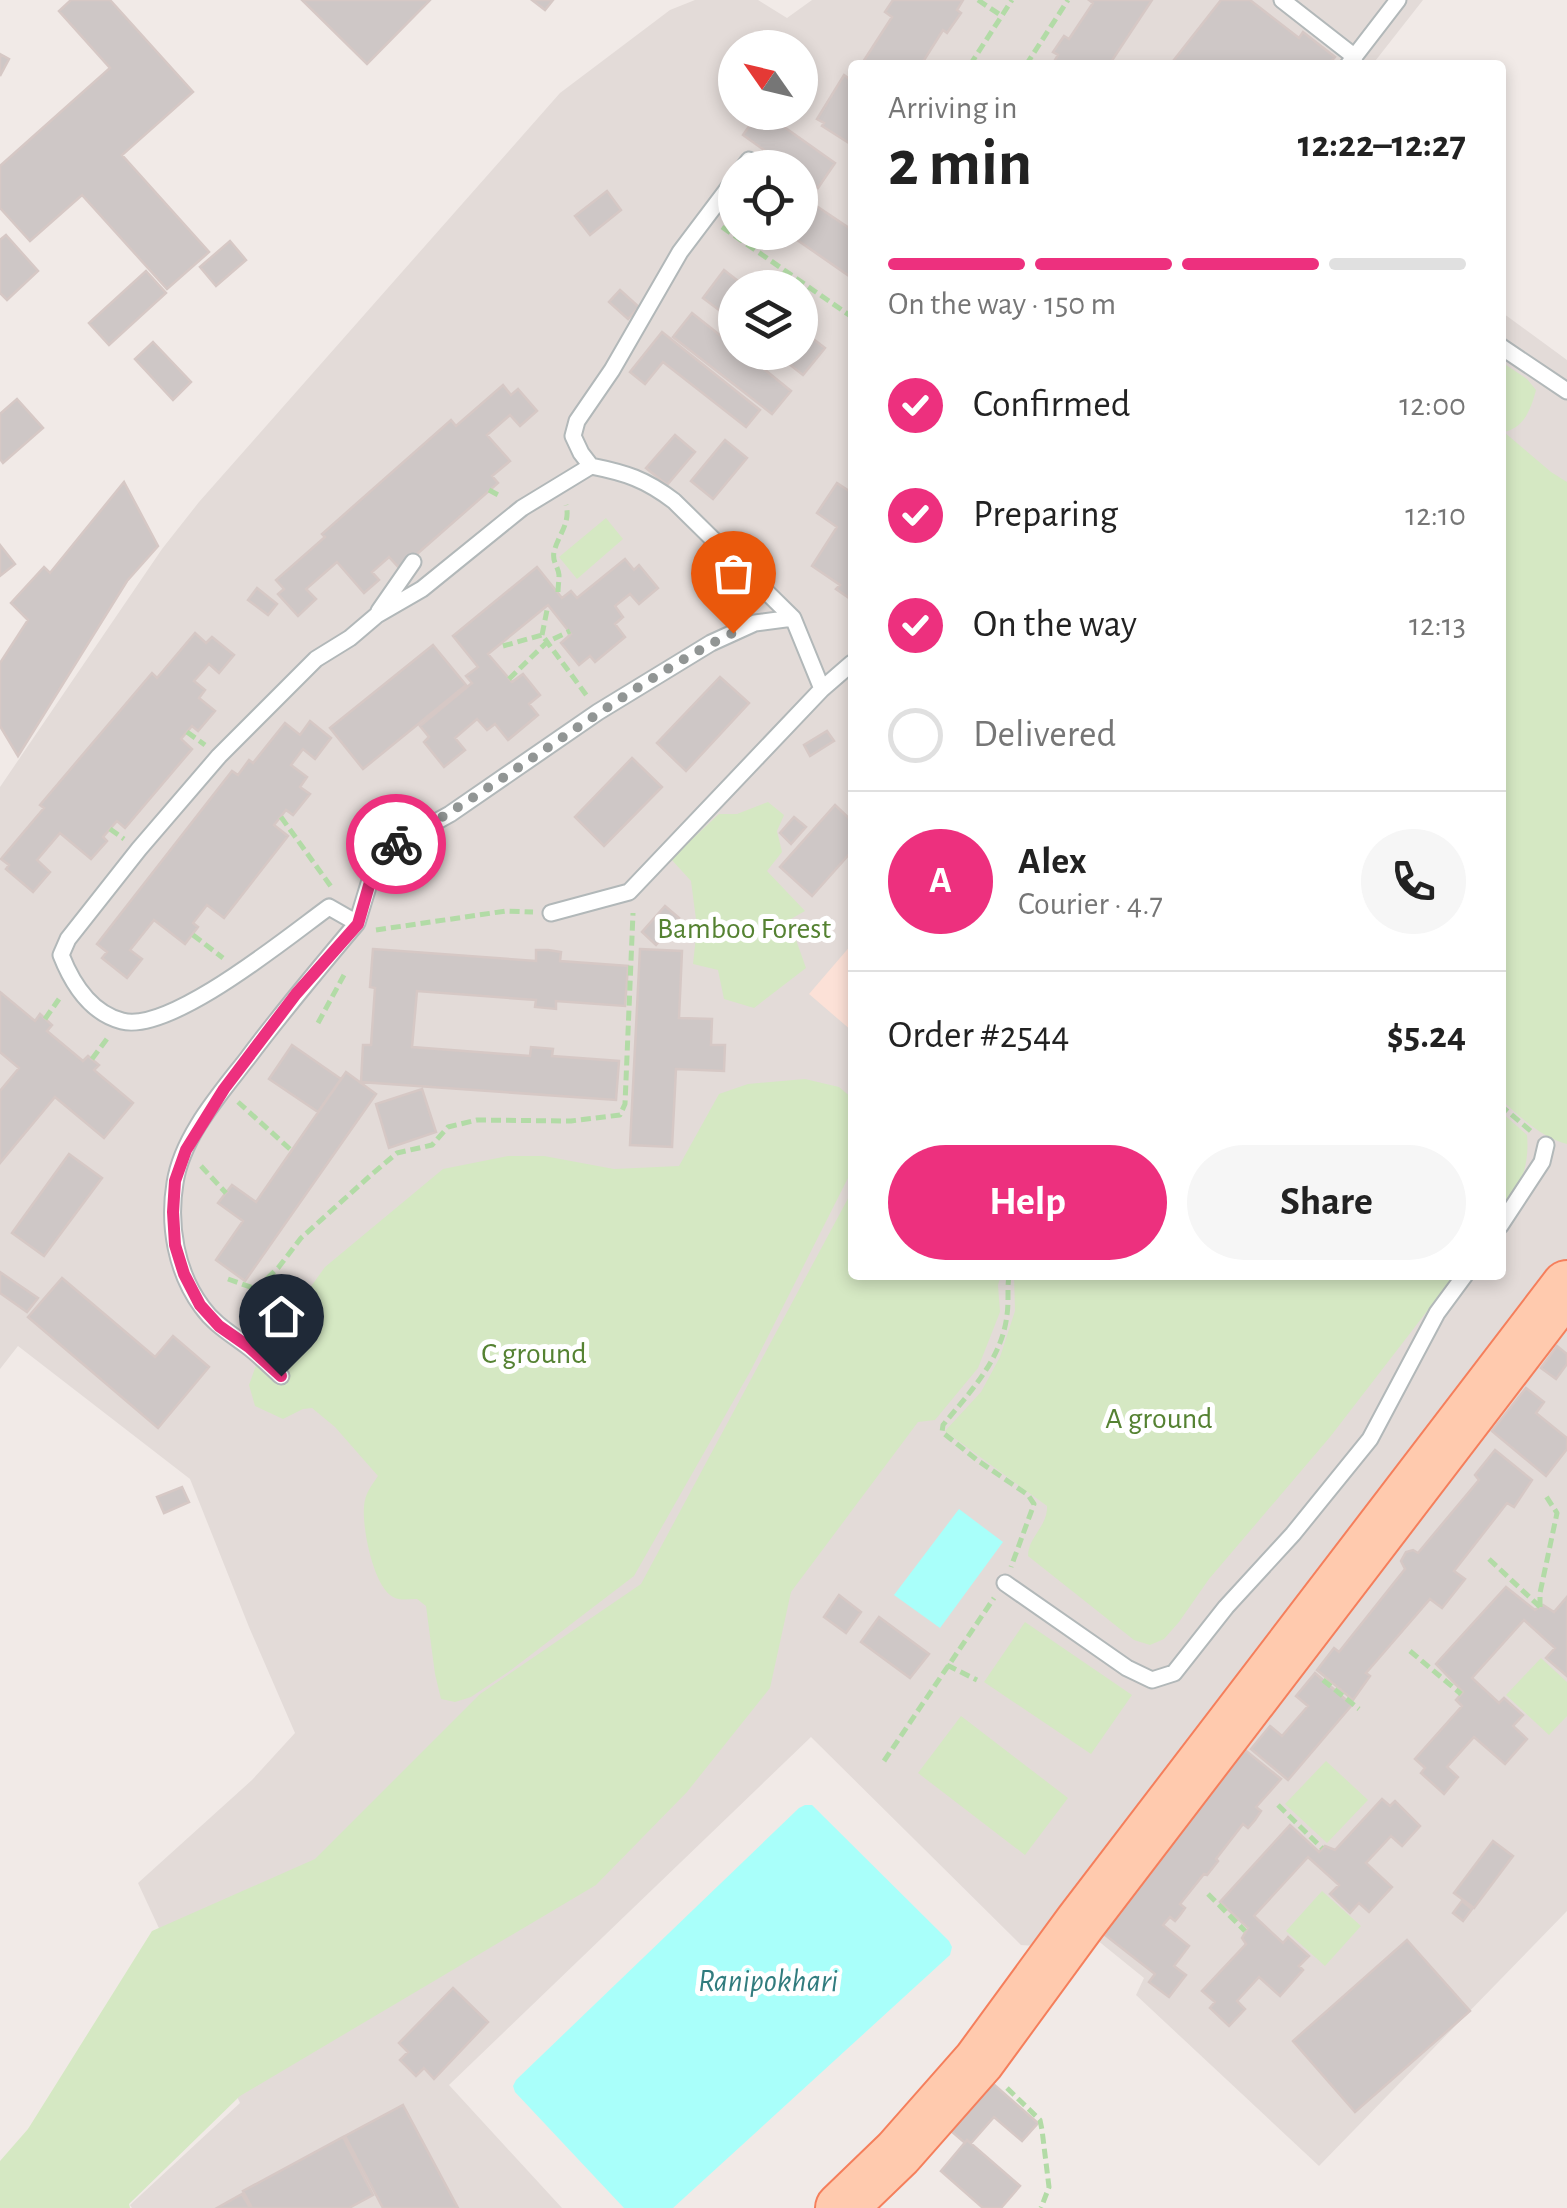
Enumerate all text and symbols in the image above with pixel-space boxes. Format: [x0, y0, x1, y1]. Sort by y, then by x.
north arrow [718, 30, 818, 130]
map controls [718, 30, 818, 370]
text: Arriving in [888, 92, 1017, 124]
text: 12:22–12:27 [1298, 126, 1466, 164]
text: 2 min [888, 132, 1032, 197]
button: locate [718, 150, 818, 250]
button: layers [718, 270, 818, 370]
text: On the way · 150 m [888, 288, 1116, 320]
icon: check [888, 378, 943, 433]
text: Confirmed [973, 386, 1130, 424]
text: 12:00 [1399, 389, 1466, 421]
icon: check [888, 488, 943, 543]
text: Preparing [973, 496, 1118, 534]
text: 12:10 [1405, 499, 1466, 531]
pin [691, 531, 776, 634]
icon: bag [706, 546, 761, 601]
icon: check [888, 598, 943, 653]
text: On the way [973, 606, 1137, 644]
text: 12:13 [1409, 609, 1466, 641]
text: Delivered [973, 716, 1116, 754]
courier [346, 794, 446, 894]
icon: bike [369, 817, 424, 872]
button: phone [1361, 829, 1466, 934]
text: Alex [1018, 843, 1087, 881]
text: A [929, 862, 952, 900]
text: Courier · 4.7 [1018, 888, 1163, 920]
park label: Bamboo Forest [657, 914, 831, 944]
text: Order #2544 [888, 1017, 1069, 1055]
text: $5.24 [1387, 1017, 1466, 1055]
button: Help [888, 1145, 1167, 1260]
button: Share [1187, 1145, 1466, 1260]
pin [239, 1274, 324, 1377]
icon: home [254, 1289, 309, 1344]
park label: C ground [481, 1339, 587, 1369]
park label: A ground [1105, 1404, 1213, 1434]
water label: Ranipokhari [698, 1965, 838, 1998]

